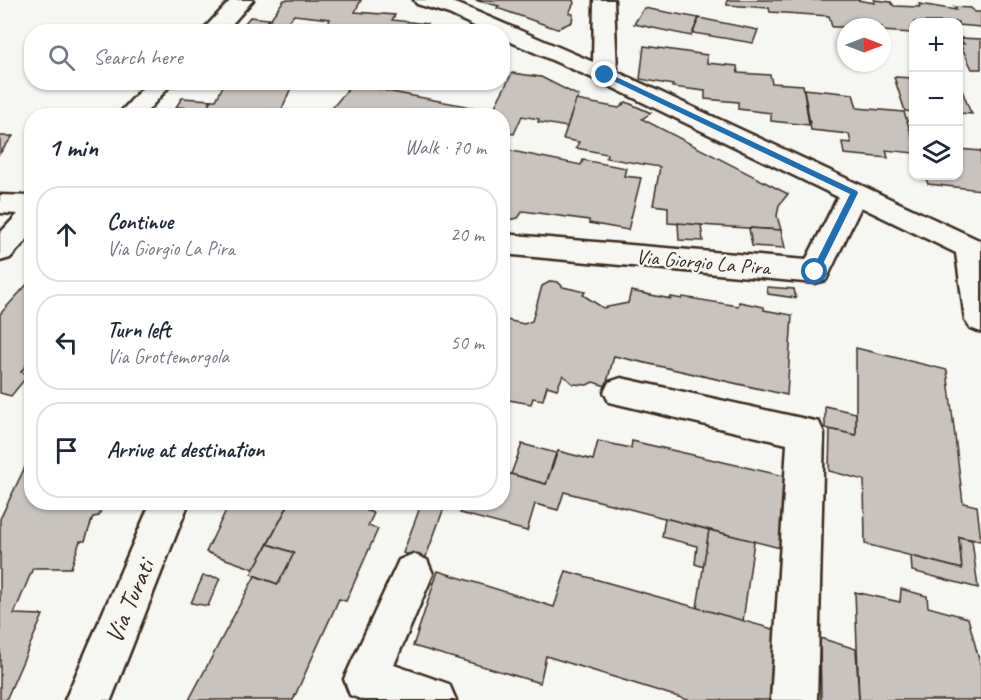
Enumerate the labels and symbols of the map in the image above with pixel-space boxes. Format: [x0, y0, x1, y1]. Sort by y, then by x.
north arrow [837, 18, 891, 72]
route end [591, 61, 617, 87]
street label: Via Giorgio La Pira [635, 243, 773, 281]
route start [801, 258, 827, 284]
street label: Via Turati [97, 551, 163, 648]

